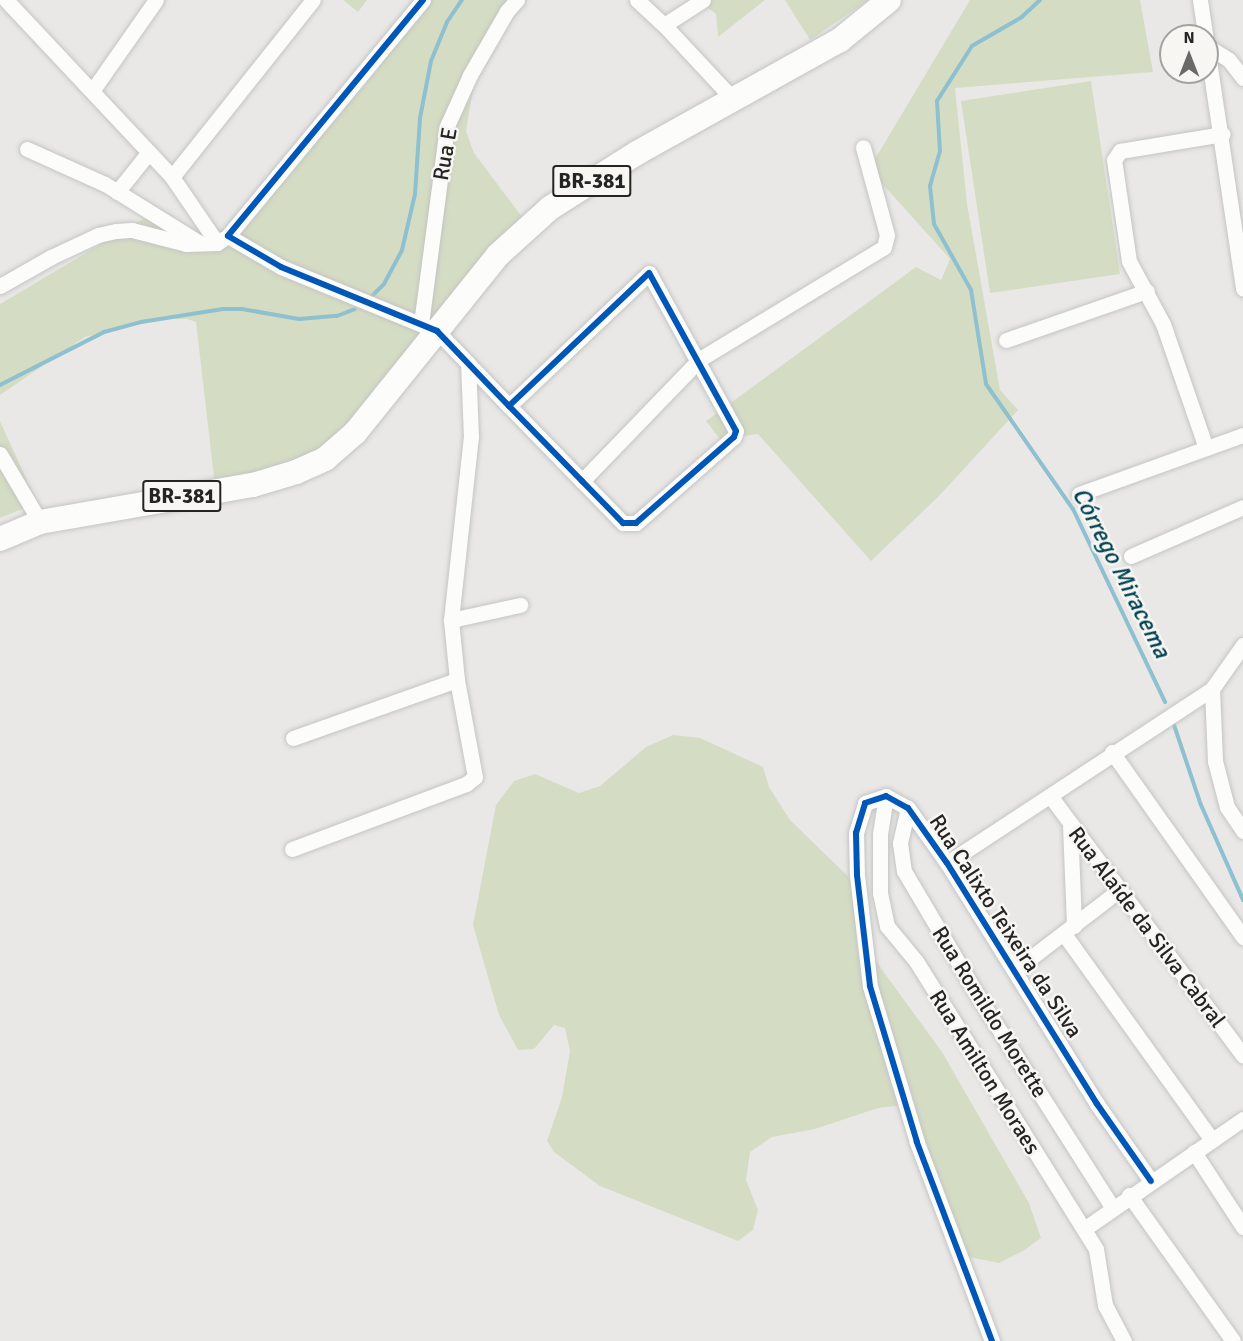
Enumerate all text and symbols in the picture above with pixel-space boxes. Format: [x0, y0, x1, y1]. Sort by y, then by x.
north arrow [1159, 24, 1219, 84]
text: N [1183, 28, 1195, 48]
street label: Rua E [427, 126, 463, 182]
road number: BR-381 [552, 163, 632, 199]
road number: BR-381 [142, 478, 222, 514]
water label: Córrego Miracema [1066, 483, 1176, 663]
street label: Rua Calixto Teixeira da Silva [924, 809, 1088, 1043]
street label: Rua Alaíde da Silva Cabral [1063, 821, 1231, 1033]
street label: Rua Romildo Morette [927, 921, 1053, 1103]
street label: Rua Amilton Moraes [924, 985, 1046, 1159]

